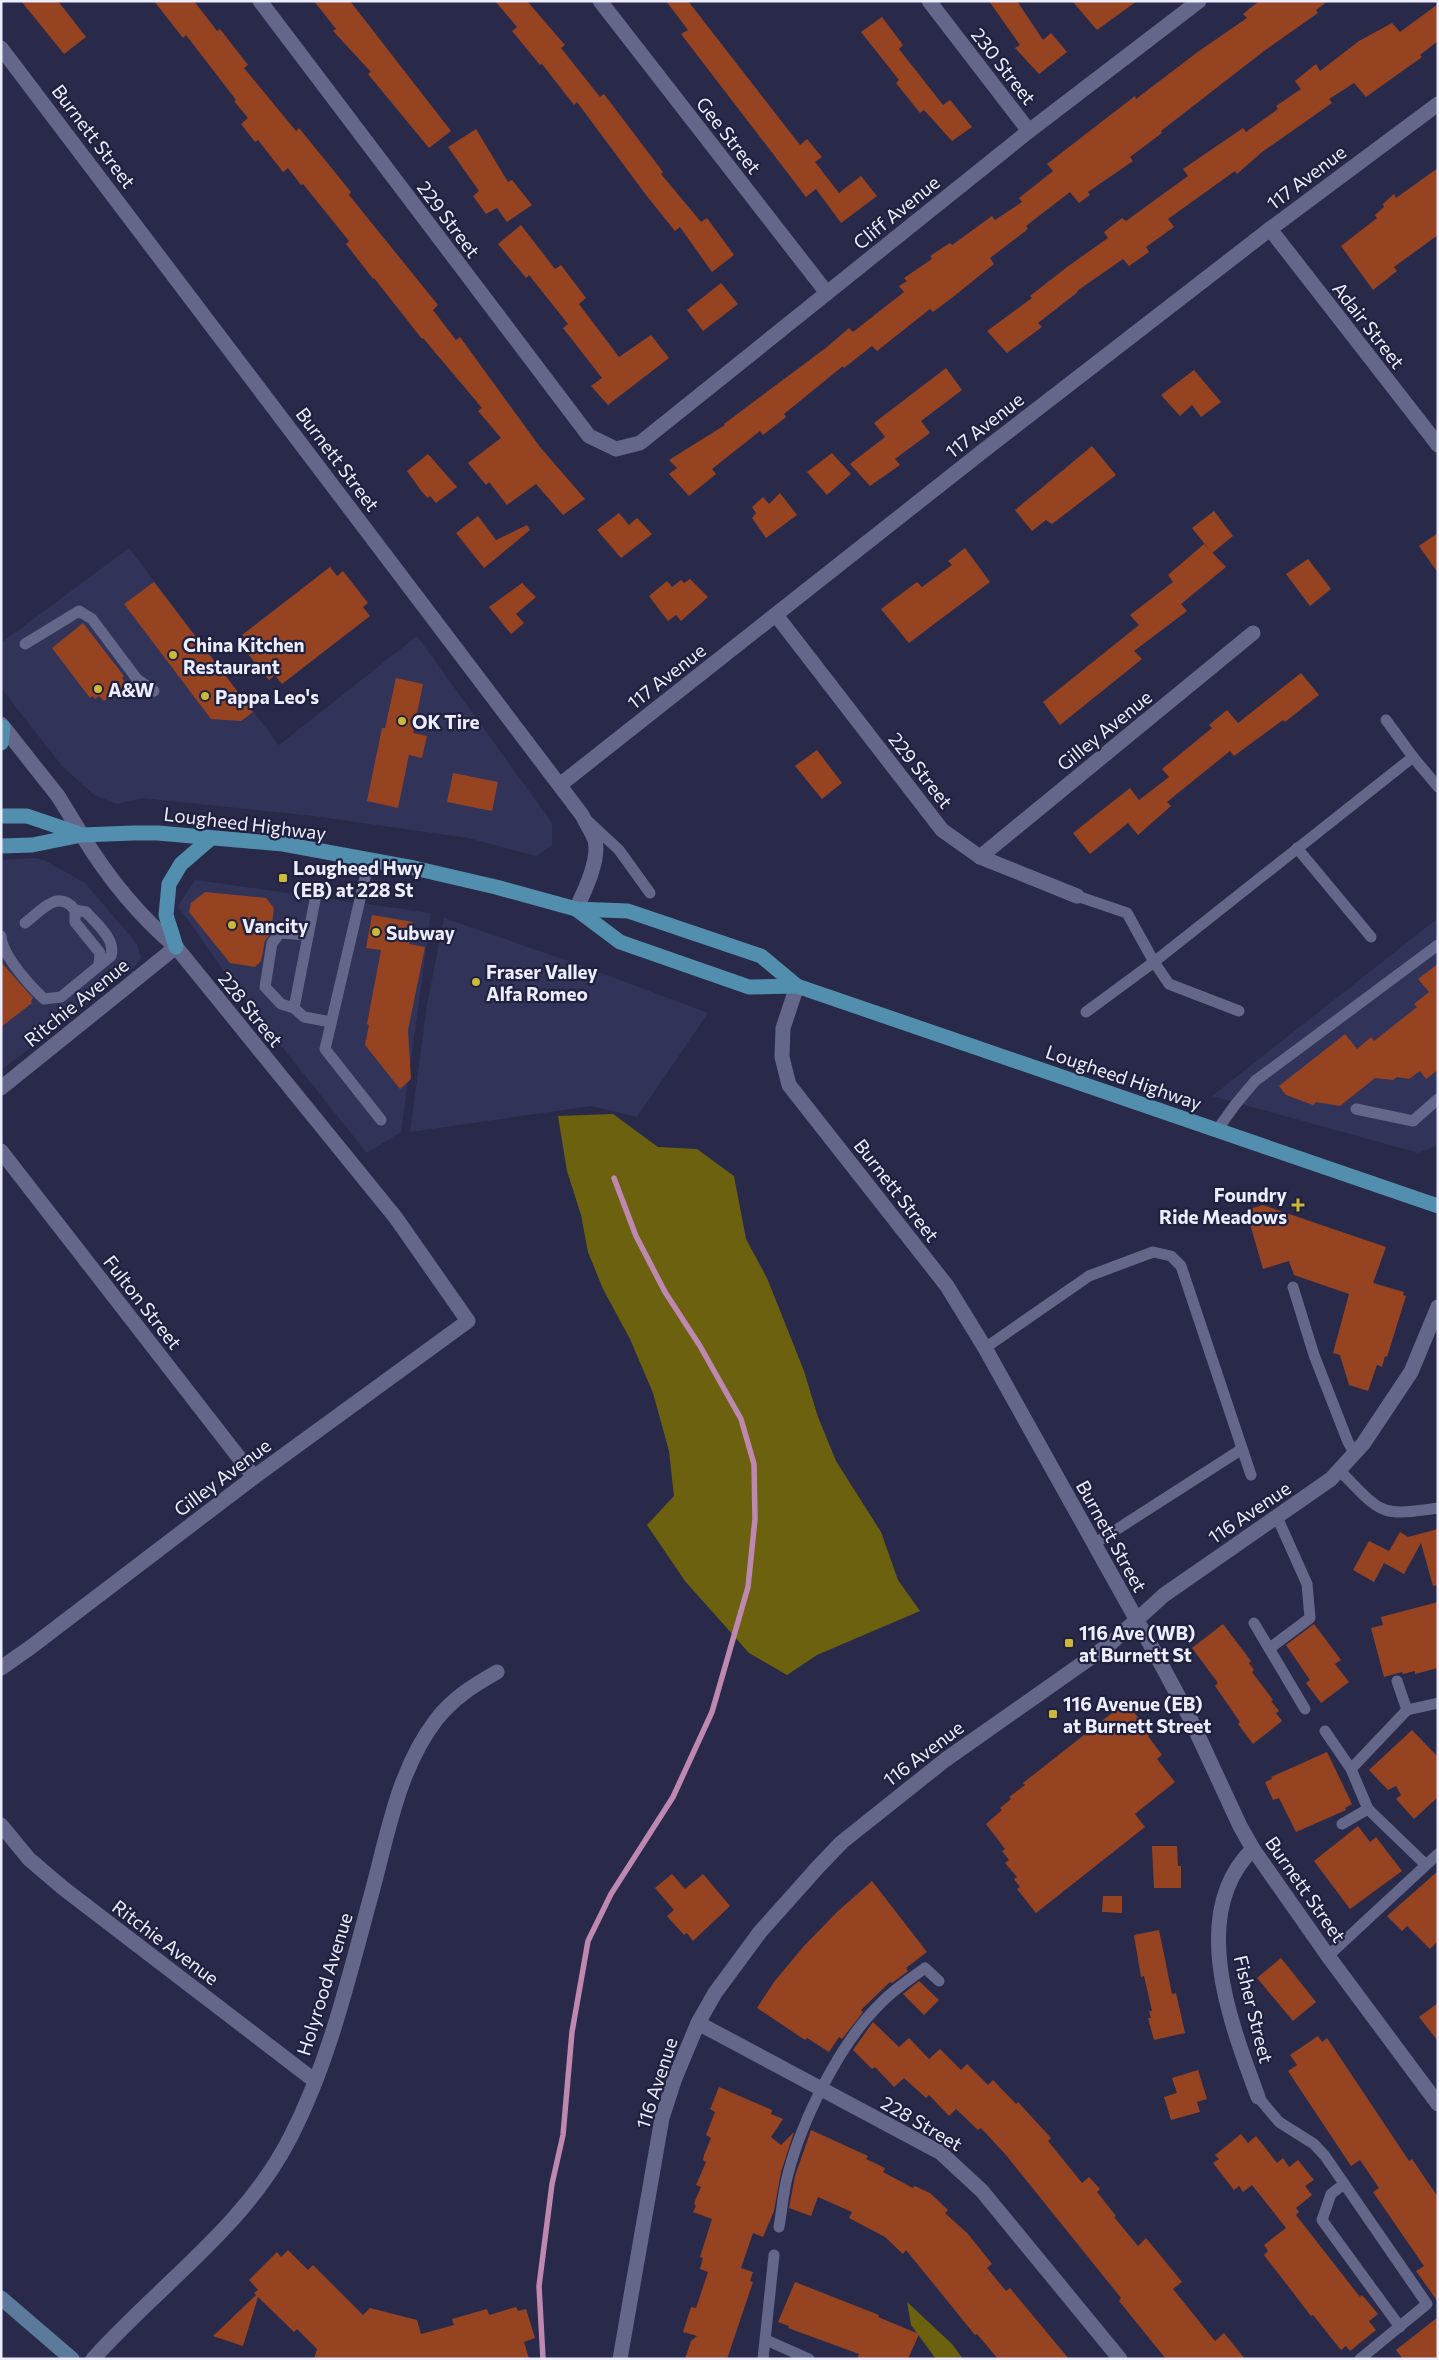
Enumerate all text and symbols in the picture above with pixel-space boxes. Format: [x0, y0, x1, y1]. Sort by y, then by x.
street label: 230 Street [967, 23, 1041, 109]
street label: Burnett Street [47, 79, 141, 193]
street label: Gee Street [692, 92, 766, 178]
street label: 117 Avenue [1262, 140, 1350, 214]
street label: Cliff Avenue [848, 170, 944, 254]
street label: 229 Street [413, 176, 485, 262]
street label: Adair Street [1328, 277, 1410, 373]
street label: 117 Avenue [940, 387, 1028, 463]
street label: Burnett Street [291, 402, 385, 516]
place label: China Kitchen Restaurant [183, 633, 305, 678]
street label: 117 Avenue [622, 638, 710, 714]
marker: China Kitchen Restaurant [167, 649, 179, 661]
place label: A&W [108, 678, 154, 701]
marker: A&W [92, 683, 104, 695]
place label: Pappa Leo's [215, 685, 319, 708]
street label: Gilley Avenue [1052, 685, 1156, 775]
marker: Pappa Leo's [199, 690, 211, 702]
place label: OK Tire [412, 710, 480, 733]
marker: OK Tire [396, 715, 408, 727]
street label: 229 Street [884, 727, 958, 813]
street label: Lougheed Highway [163, 802, 328, 844]
place label: Lougheed Hwy (EB) at 228 St [293, 856, 423, 901]
marker: Lougheed Hwy (EB) at 228 St [277, 872, 289, 884]
place label: Vancity [242, 914, 309, 937]
marker: Vancity [226, 919, 238, 931]
place label: Subway [386, 921, 456, 944]
marker: Subway [370, 926, 382, 938]
street label: Ritchie Avenue [19, 953, 133, 1051]
place label: Fraser Valley Alfa Romeo [486, 960, 598, 1005]
street label: 228 Street [214, 967, 288, 1051]
marker: Fraser Valley Alfa Romeo [470, 976, 482, 988]
street label: Lougheed Highway [1043, 1040, 1205, 1115]
street label: Burnett Street [850, 1134, 944, 1246]
place label: Foundry Ride Meadows [1159, 1183, 1288, 1228]
marker: Foundry Ride Meadows [1291, 1198, 1305, 1212]
street label: Fulton Street [99, 1250, 187, 1354]
street label: Gilley Avenue [169, 1433, 275, 1521]
street label: Burnett Street [1072, 1476, 1152, 1596]
street label: 116 Avenue [1203, 1476, 1295, 1548]
place label: 116 Ave (WB) at Burnett St [1079, 1621, 1195, 1666]
marker: 116 Ave (WB) at Burnett St [1063, 1637, 1075, 1649]
place label: 116 Avenue (EB) at Burnett Street [1063, 1692, 1211, 1737]
marker: 116 Avenue (EB) at Burnett Street [1047, 1708, 1059, 1720]
street label: 116 Avenue [878, 1715, 968, 1791]
street label: Burnett Street [1261, 1832, 1351, 1947]
street label: Ritchie Avenue [108, 1894, 224, 1990]
street label: Holyrood Avenue [291, 1910, 357, 2058]
street label: Fisher Street [1230, 1953, 1279, 2065]
street label: 116 Avenue [630, 2034, 682, 2132]
street label: 228 Street [877, 2091, 967, 2156]

